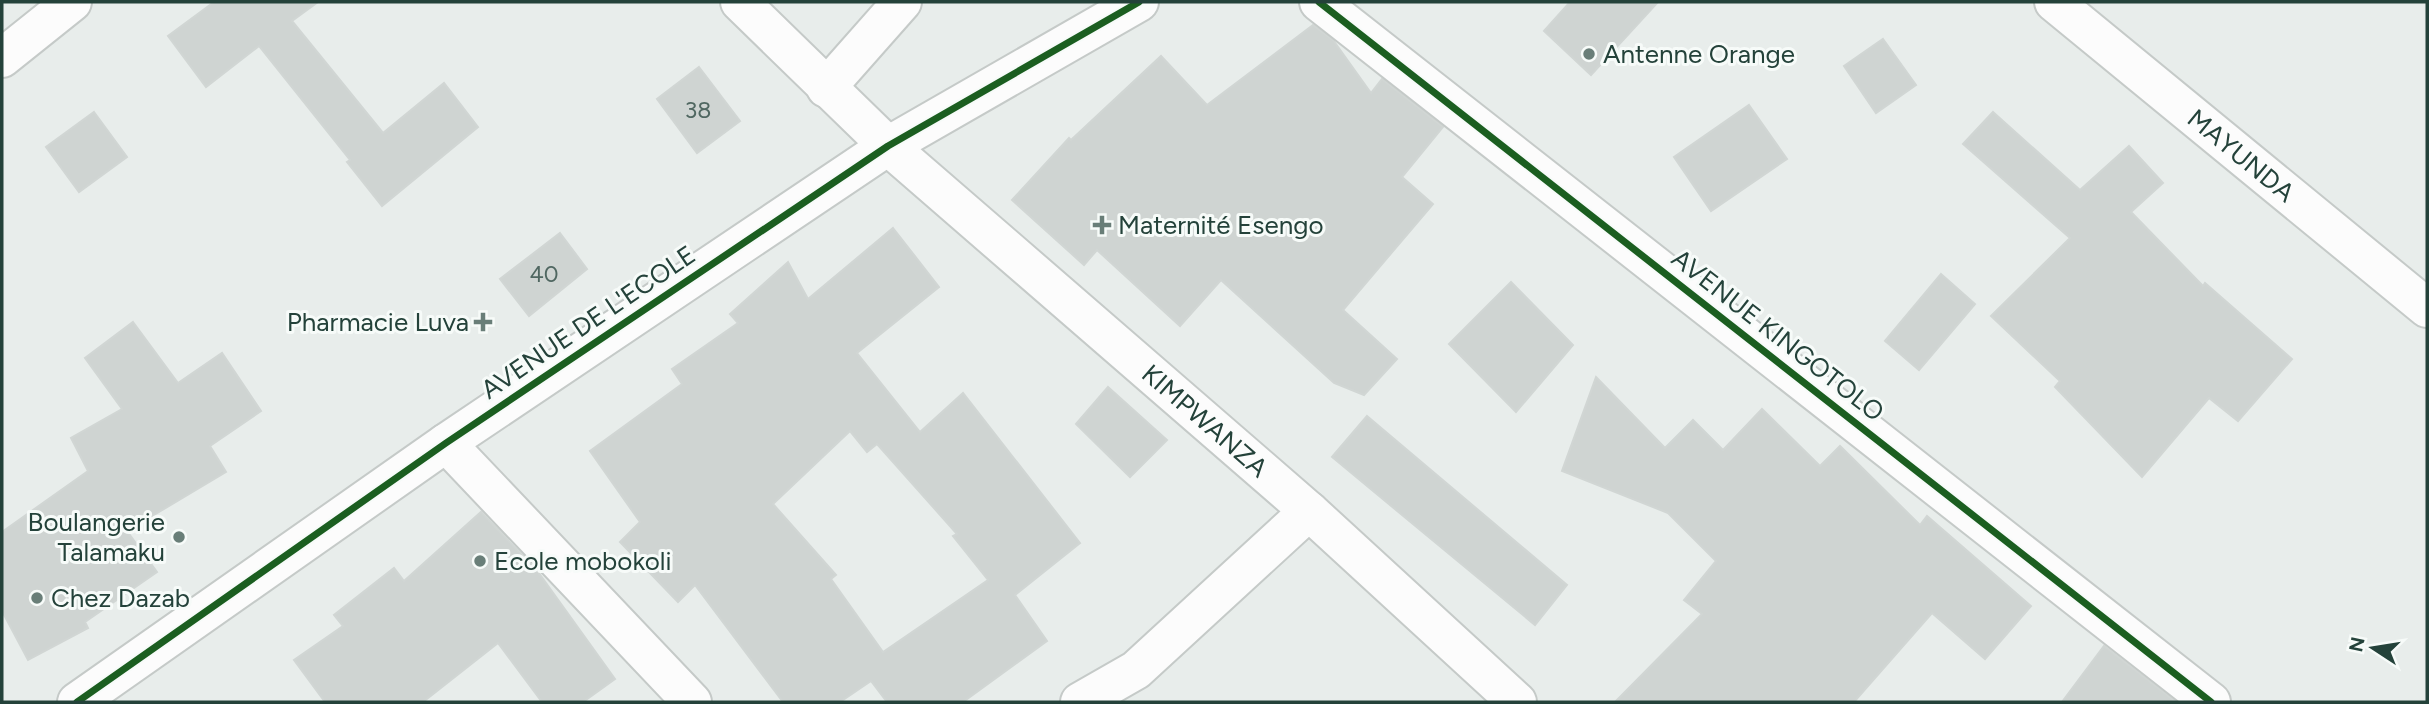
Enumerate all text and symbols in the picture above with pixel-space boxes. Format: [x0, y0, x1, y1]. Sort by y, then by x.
place label: Antenne Orange [1603, 38, 1795, 70]
marker: Antenne Orange [1581, 46, 1597, 62]
house number: 38 [685, 96, 711, 124]
street label: MAYUNDA [2181, 102, 2301, 209]
place label: Maternité Esengo [1118, 209, 1324, 241]
marker: Maternité Esengo [1092, 215, 1112, 235]
street label: AVENUE DE L'ECOLE [475, 238, 701, 406]
street label: AVENUE KINGOTOLO [1665, 242, 1891, 428]
house number: 40 [529, 260, 559, 288]
place label: Pharmacie Luva [287, 306, 469, 338]
marker: Pharmacie Luva [475, 314, 491, 330]
street label: KIMPWANZA [1136, 358, 1275, 484]
place label: Boulangerie Talamaku [28, 506, 165, 568]
marker: Boulangerie Talamaku [171, 529, 187, 545]
place label: Ecole mobokoli [494, 545, 672, 577]
marker: Ecole mobokoli [472, 553, 488, 569]
place label: Chez Dazab [51, 582, 190, 614]
marker: Chez Dazab [29, 590, 45, 606]
north arrow [2338, 613, 2408, 683]
text: N [2344, 635, 2370, 654]

